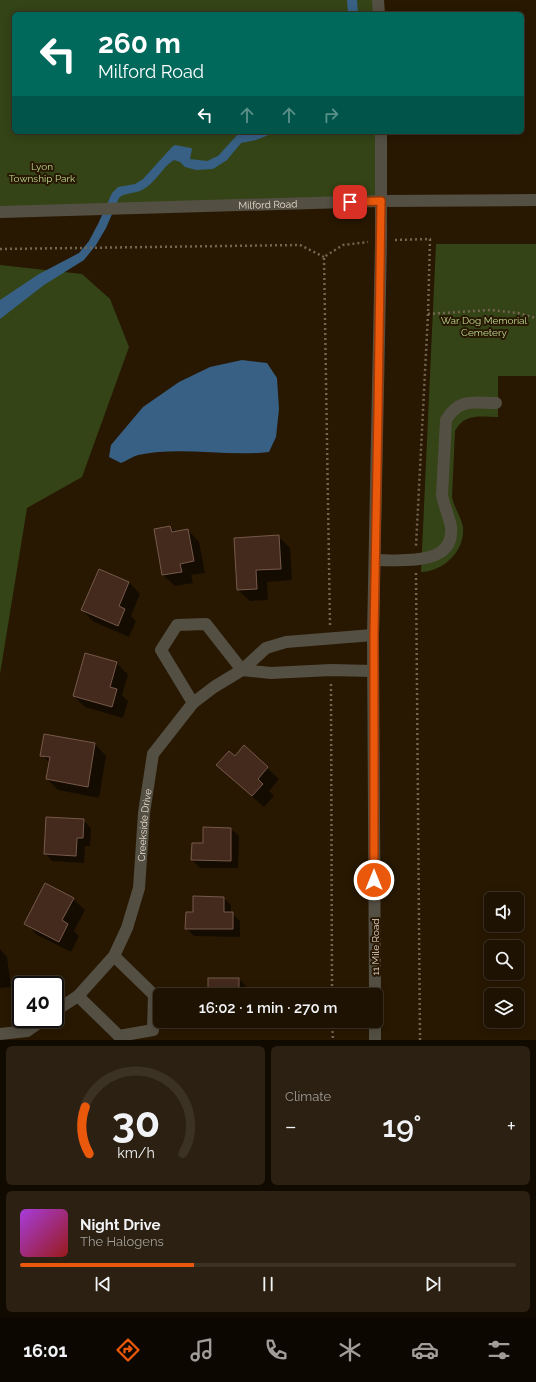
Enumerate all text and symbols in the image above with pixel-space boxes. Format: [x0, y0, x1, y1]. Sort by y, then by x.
text: 260 m [98, 27, 181, 60]
icon: left [32, 28, 84, 80]
text: Milford Road [98, 61, 204, 82]
icon: left [194, 104, 216, 126]
icon: ahead [236, 104, 258, 126]
icon: ahead [278, 104, 300, 126]
icon: right [320, 104, 342, 126]
park label: Lyon Township Park [9, 161, 76, 184]
pin [333, 185, 367, 219]
icon: arrive [339, 191, 361, 213]
street label: Milford Road [238, 198, 298, 211]
park label: War Dog Memorial Cemetery [441, 315, 528, 338]
street label: Creekside Drive [136, 788, 154, 862]
position arrow [353, 859, 395, 901]
map controls [484, 892, 524, 1028]
button: sound [484, 892, 524, 932]
street label: 11 Mile Road [370, 918, 381, 976]
button: search [484, 940, 524, 980]
speed limit sign: 40 [12, 976, 64, 1028]
button: layers [484, 988, 524, 1028]
text: 16:02 · 1 min · 270 m [199, 999, 337, 1017]
text: Climate [285, 1089, 331, 1104]
text: 30 [111, 1097, 160, 1146]
text: 19° [382, 1109, 421, 1144]
text: − [285, 1113, 297, 1139]
text: + [507, 1113, 516, 1139]
text: km/h [117, 1144, 154, 1160]
text: Night Drive [80, 1216, 160, 1234]
text: The Halogens [80, 1234, 164, 1249]
icon: previous [92, 1273, 114, 1295]
icon: pause [257, 1273, 279, 1295]
icon: next [422, 1273, 444, 1295]
icon: directions [114, 1336, 142, 1364]
icon: music [188, 1336, 216, 1364]
icon: phone [262, 1336, 290, 1364]
icon: climate [336, 1336, 364, 1364]
icon: car [411, 1336, 439, 1364]
icon: filters [485, 1336, 513, 1364]
text: 16:01 [23, 1340, 67, 1361]

